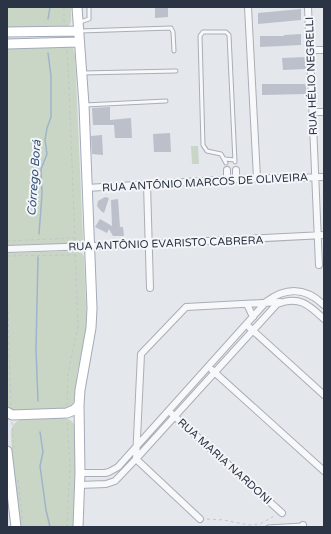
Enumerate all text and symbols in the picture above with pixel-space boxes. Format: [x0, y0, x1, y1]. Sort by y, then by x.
street label: RUA HÉLIO NEGRELLI [302, 17, 320, 135]
water label: Córrego Borá [24, 139, 44, 216]
street label: RUA ANTÔNIO MARCOS DE OLIVEIRA [102, 171, 308, 194]
street label: RUA ANTÔNIO EVARISTO CABRERA [68, 234, 264, 253]
street label: RUA MARIA NARDONI [175, 416, 274, 507]

